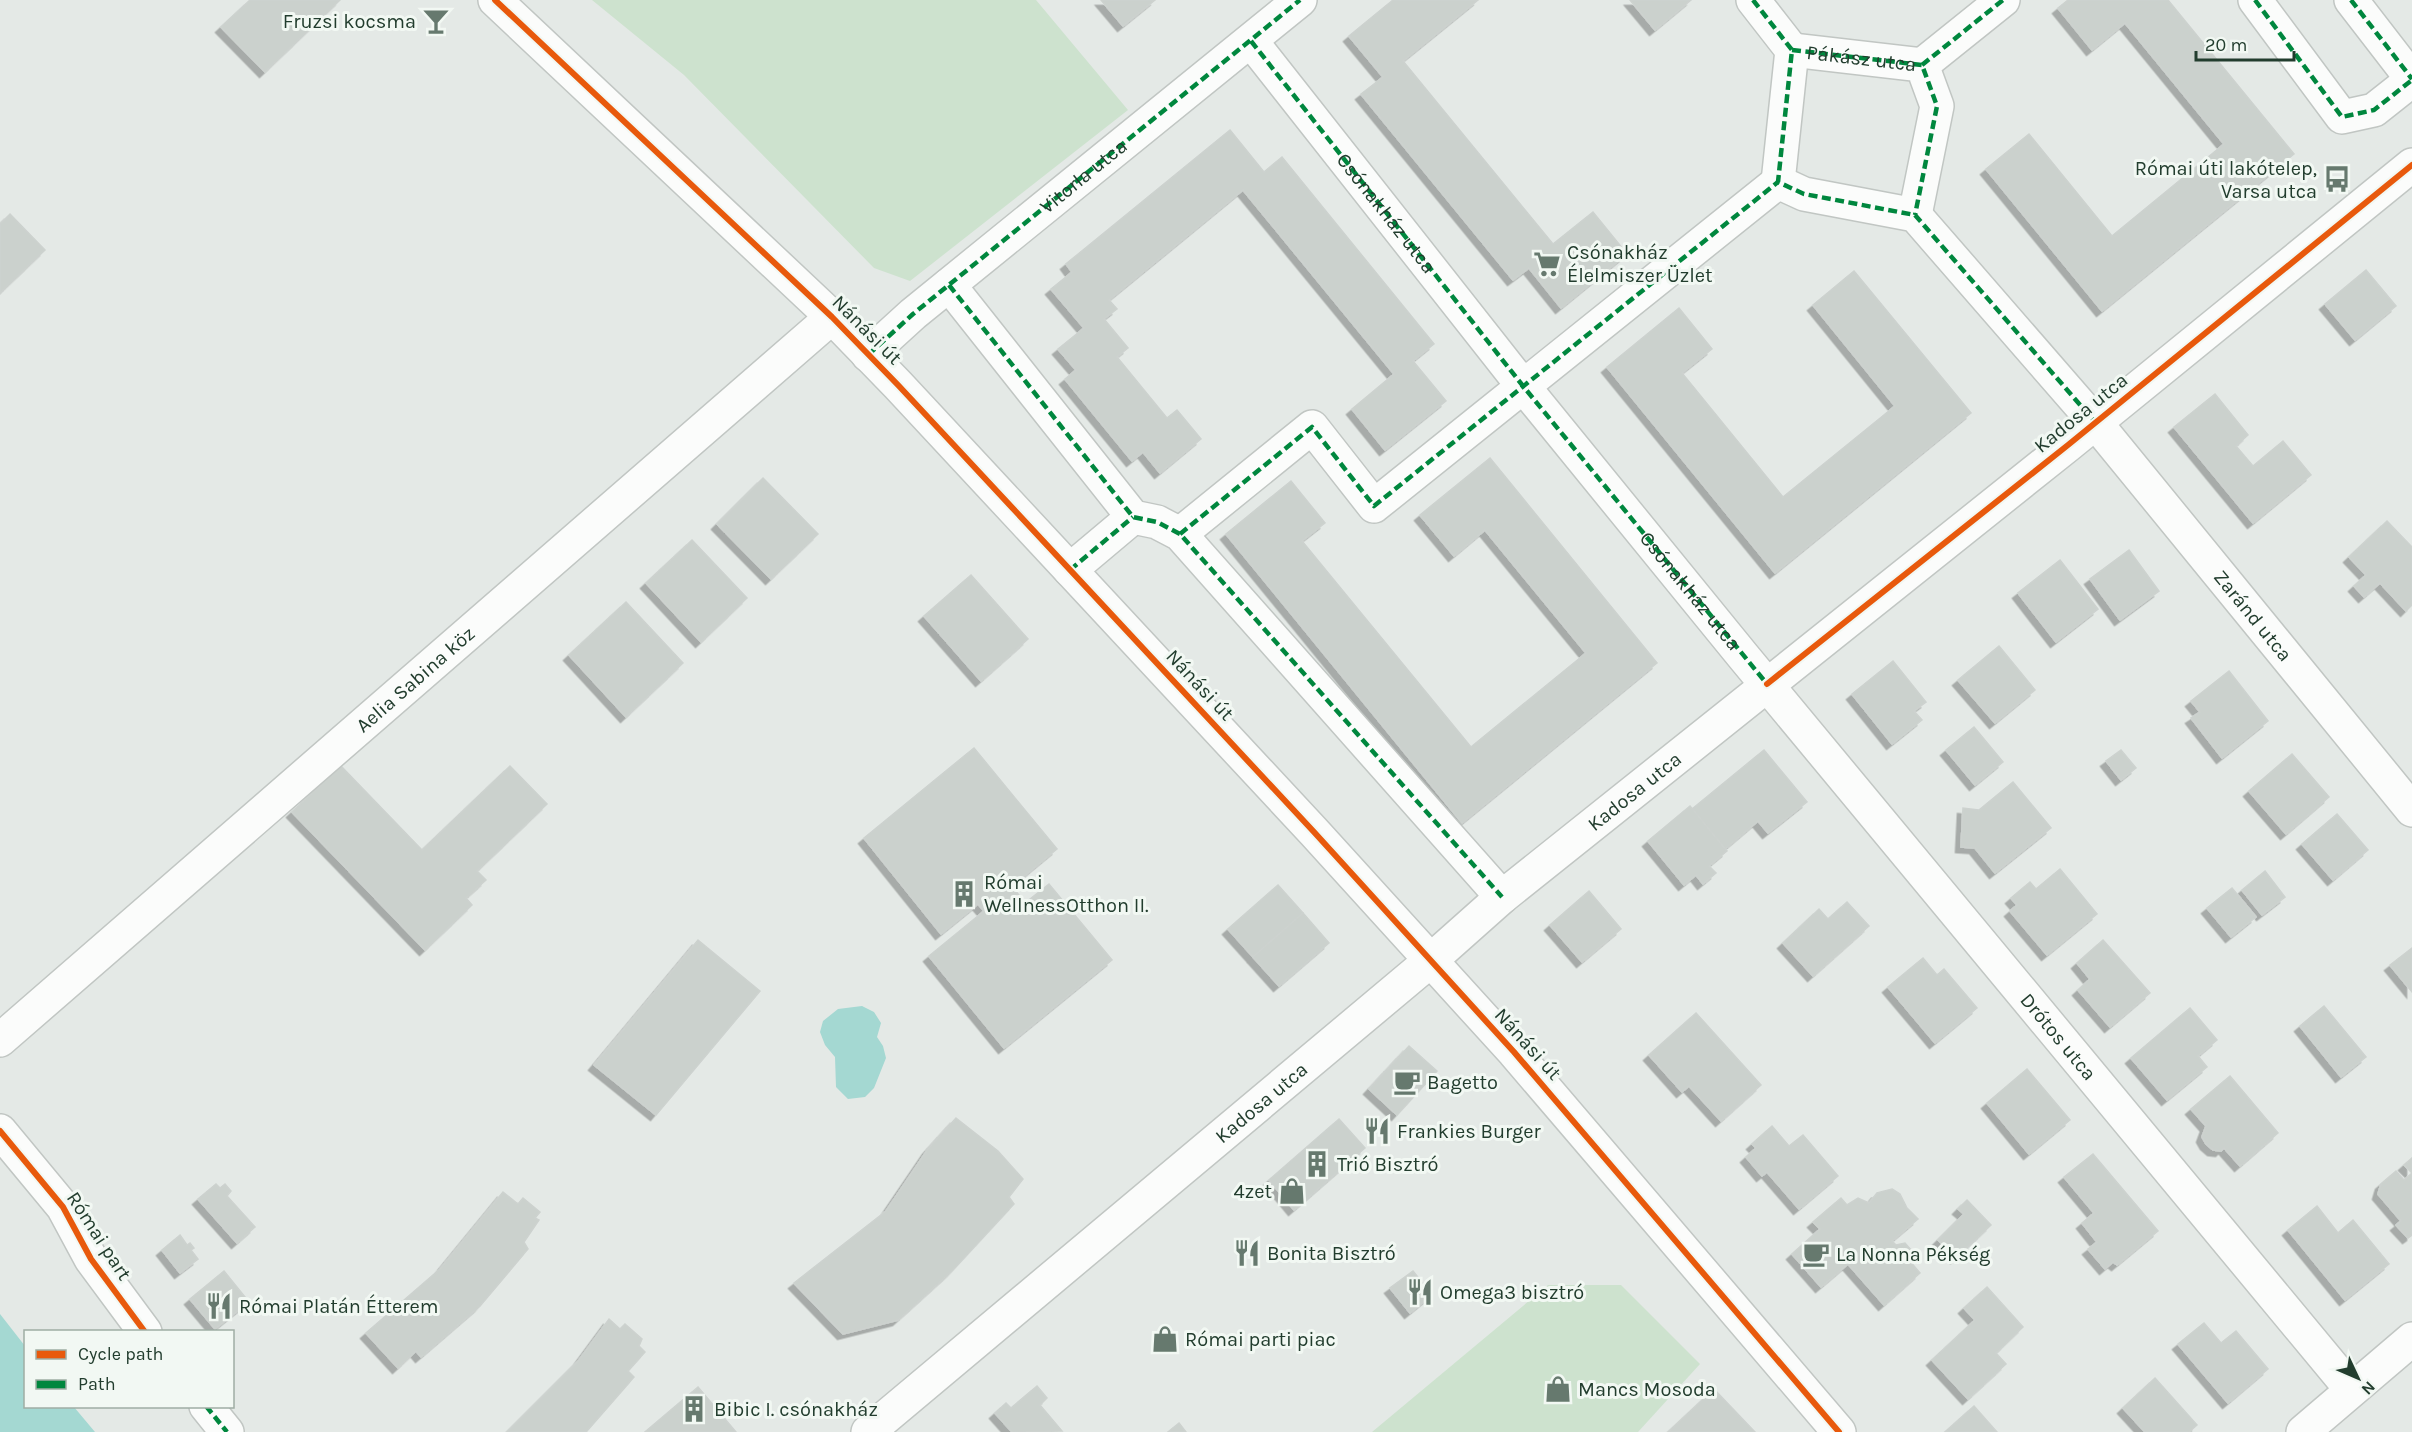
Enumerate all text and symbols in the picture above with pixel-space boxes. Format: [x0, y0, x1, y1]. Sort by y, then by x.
bar icon: Fruzsi kocsma [421, 6, 451, 36]
place label: Fruzsi kocsma [283, 10, 416, 33]
scale bar [2196, 24, 2294, 62]
text: 20 m [2205, 34, 2247, 56]
street label: Pákász utca [1806, 40, 1918, 76]
street label: Vitorla utca [1035, 134, 1131, 218]
street label: Csónakház utca [1332, 148, 1441, 278]
place label: Római úti lakótelep, Varsa utca [2135, 157, 2317, 203]
bus stop icon: Római úti lakótelep, Varsa utca [2322, 164, 2352, 194]
place label: Csónakház Élelmiszer Üzlet [1567, 241, 1713, 287]
supermarket icon: Csónakház Élelmiszer Üzlet [1532, 249, 1562, 279]
street label: Nánási út [828, 291, 907, 370]
street label: Kadosa utca [2030, 368, 2132, 458]
street label: Csónakház utca [1635, 527, 1746, 655]
street label: Zaránd utca [2209, 565, 2297, 666]
street label: Aelia Sabina köz [351, 621, 479, 737]
street label: Nánási út [1161, 645, 1239, 726]
street label: Kadosa utca [1583, 747, 1686, 836]
place label: Római WellnessOtthon II. [984, 871, 1149, 917]
building icon: Római WellnessOtthon II. [949, 879, 979, 909]
street label: Drótos utca [2016, 988, 2101, 1085]
street label: Nánási út [1490, 1003, 1567, 1085]
street label: Kadosa utca [1210, 1057, 1312, 1148]
cafe icon: Bagetto [1392, 1067, 1422, 1097]
place label: Bagetto [1427, 1071, 1498, 1094]
restaurant icon: Frankies Burger [1362, 1116, 1392, 1146]
place label: Frankies Burger [1397, 1120, 1542, 1143]
building icon: Trió Bisztró [1302, 1149, 1332, 1179]
place label: Trió Bisztró [1337, 1153, 1439, 1176]
shop icon: 4zet [1277, 1176, 1307, 1206]
place label: 4zet [1234, 1180, 1272, 1203]
street label: Római part [62, 1187, 136, 1285]
restaurant icon: Bonita Bisztró [1232, 1238, 1262, 1268]
cafe icon: La Nonna Pékség [1801, 1239, 1831, 1269]
place label: Bonita Bisztró [1267, 1242, 1396, 1265]
place label: La Nonna Pékség [1836, 1243, 1990, 1266]
restaurant icon: Omega3 bisztró [1405, 1277, 1435, 1307]
place label: Omega3 bisztró [1440, 1281, 1584, 1304]
restaurant icon: Római Platán Étterem [204, 1291, 234, 1321]
place label: Római Platán Étterem [239, 1294, 438, 1318]
shop icon: Római parti piac [1150, 1324, 1180, 1354]
place label: Római parti piac [1185, 1328, 1336, 1351]
legend [24, 1330, 234, 1408]
text: Cycle path [78, 1343, 163, 1365]
north arrow [2328, 1348, 2388, 1408]
text: Path [78, 1373, 116, 1395]
shop icon: Mancs Mosoda [1543, 1374, 1573, 1404]
text: N [2358, 1377, 2379, 1399]
place label: Mancs Mosoda [1578, 1378, 1716, 1401]
building icon: Bibic I. csónakház [679, 1394, 709, 1424]
place label: Bibic I. csónakház [714, 1398, 878, 1421]

